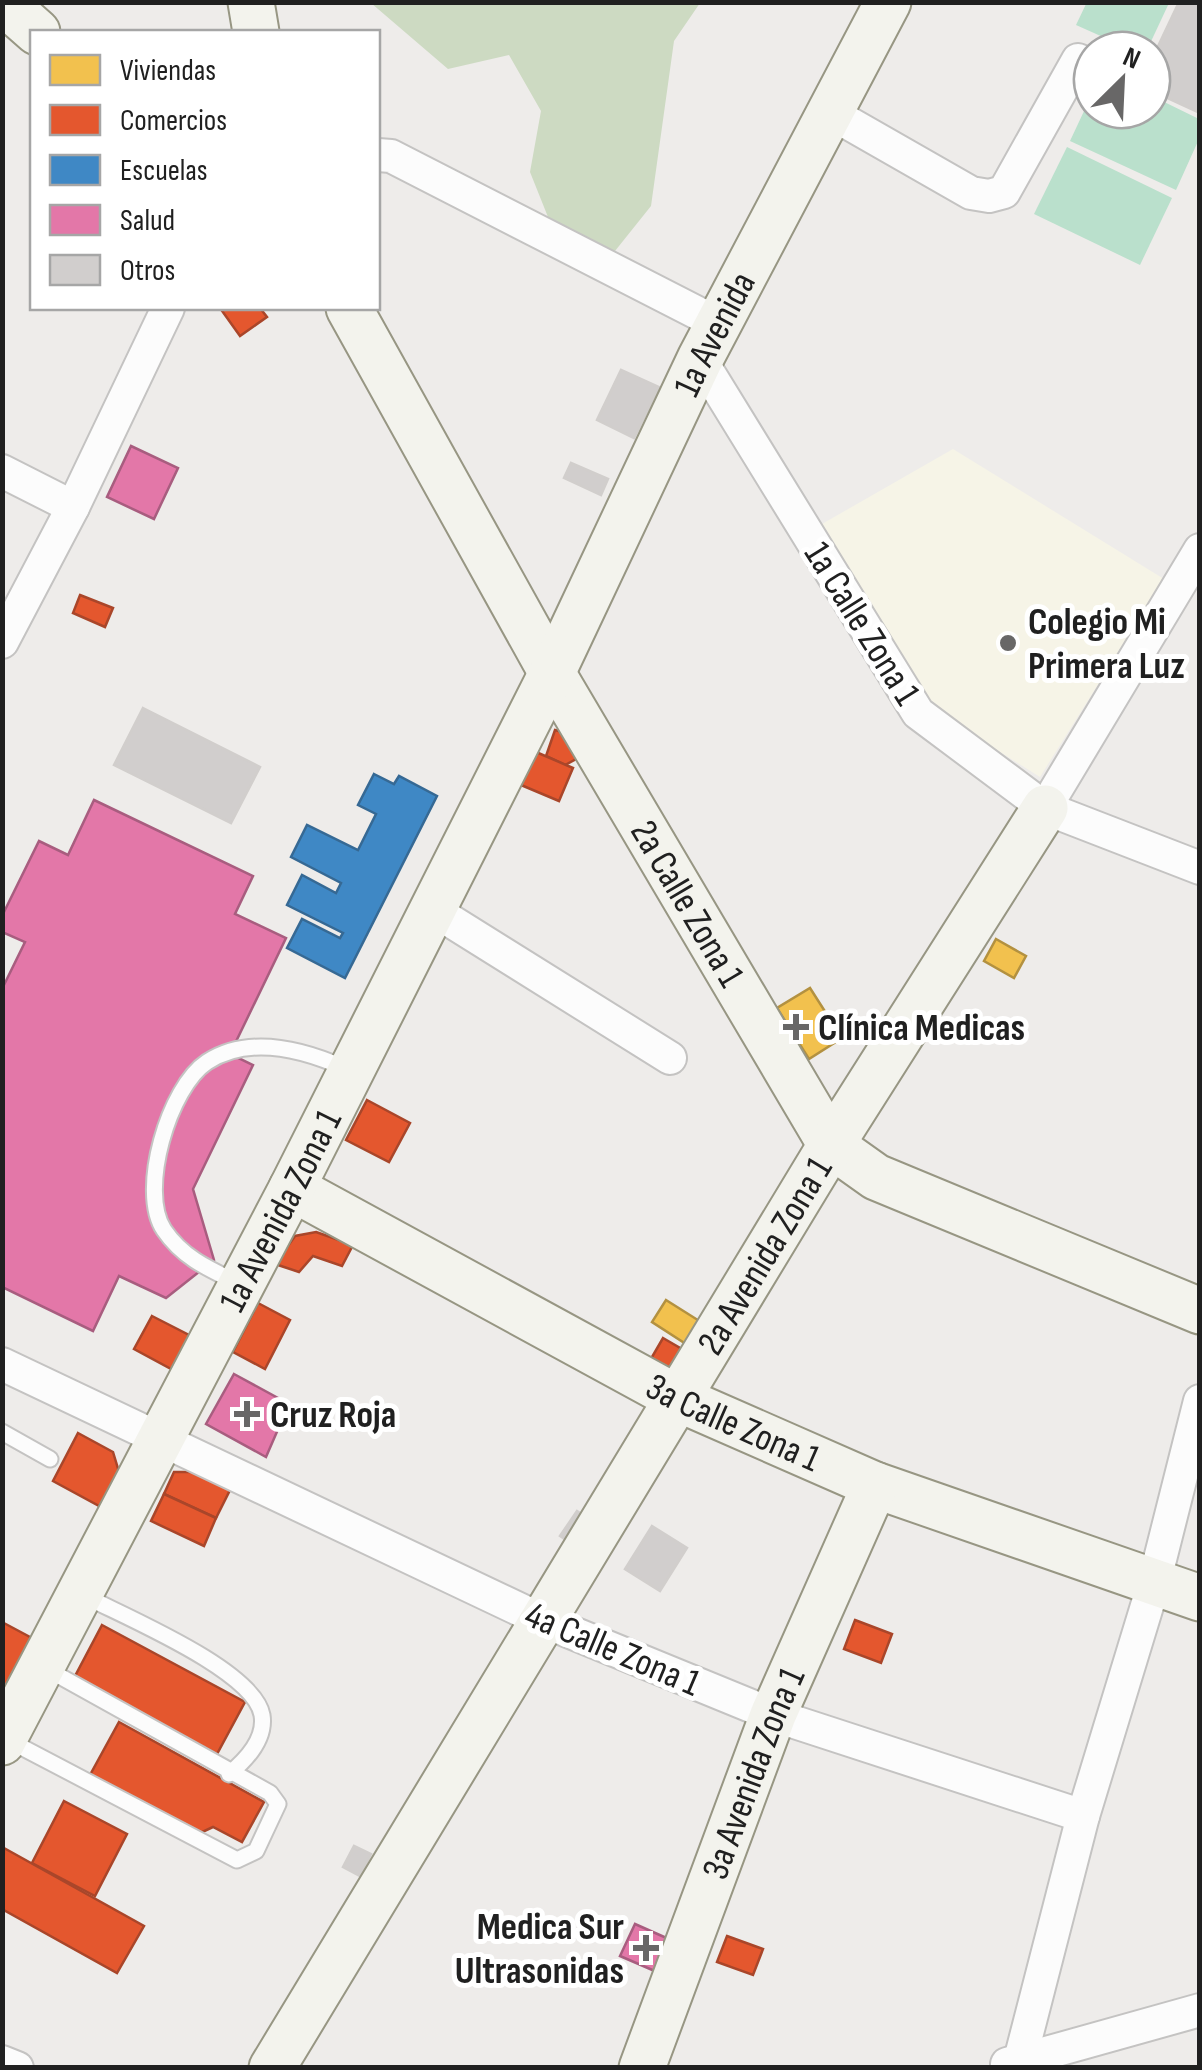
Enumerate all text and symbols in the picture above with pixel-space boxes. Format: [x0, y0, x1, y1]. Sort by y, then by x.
legend [30, 30, 380, 310]
north arrow [1072, 30, 1172, 130]
text: N [1118, 40, 1145, 77]
text: Viviendas [120, 53, 216, 89]
text: Comercios [120, 103, 227, 139]
text: Escuelas [120, 153, 208, 189]
text: Salud [120, 203, 175, 239]
text: Otros [120, 253, 175, 289]
street label: 1a Avenida [665, 265, 766, 404]
street label: 1a Calle Zona 1 [794, 534, 929, 713]
place label: Colegio Mi Primera Luz [1028, 600, 1185, 689]
marker: Colegio Mi Primera Luz [997, 632, 1019, 654]
street label: 2a Calle Zona 1 [620, 813, 753, 995]
place label: Clínica Medicas [818, 1006, 1025, 1051]
marker: Clínica Medicas [783, 1014, 809, 1040]
street label: 1a Avenida Zona 1 [210, 1103, 352, 1319]
street label: 2a Avenida Zona 1 [688, 1149, 842, 1363]
street label: 3a Calle Zona 1 [638, 1364, 827, 1482]
place label: Cruz Roja [270, 1393, 396, 1438]
marker: Cruz Roja [234, 1401, 260, 1427]
street label: 4a Calle Zona 1 [518, 1592, 707, 1706]
street label: 3a Avenida Zona 1 [693, 1661, 815, 1886]
place label: Medica Sur Ultrasonidas [455, 1905, 624, 1994]
marker: Medica Sur Ultrasonidas [633, 1935, 659, 1961]

